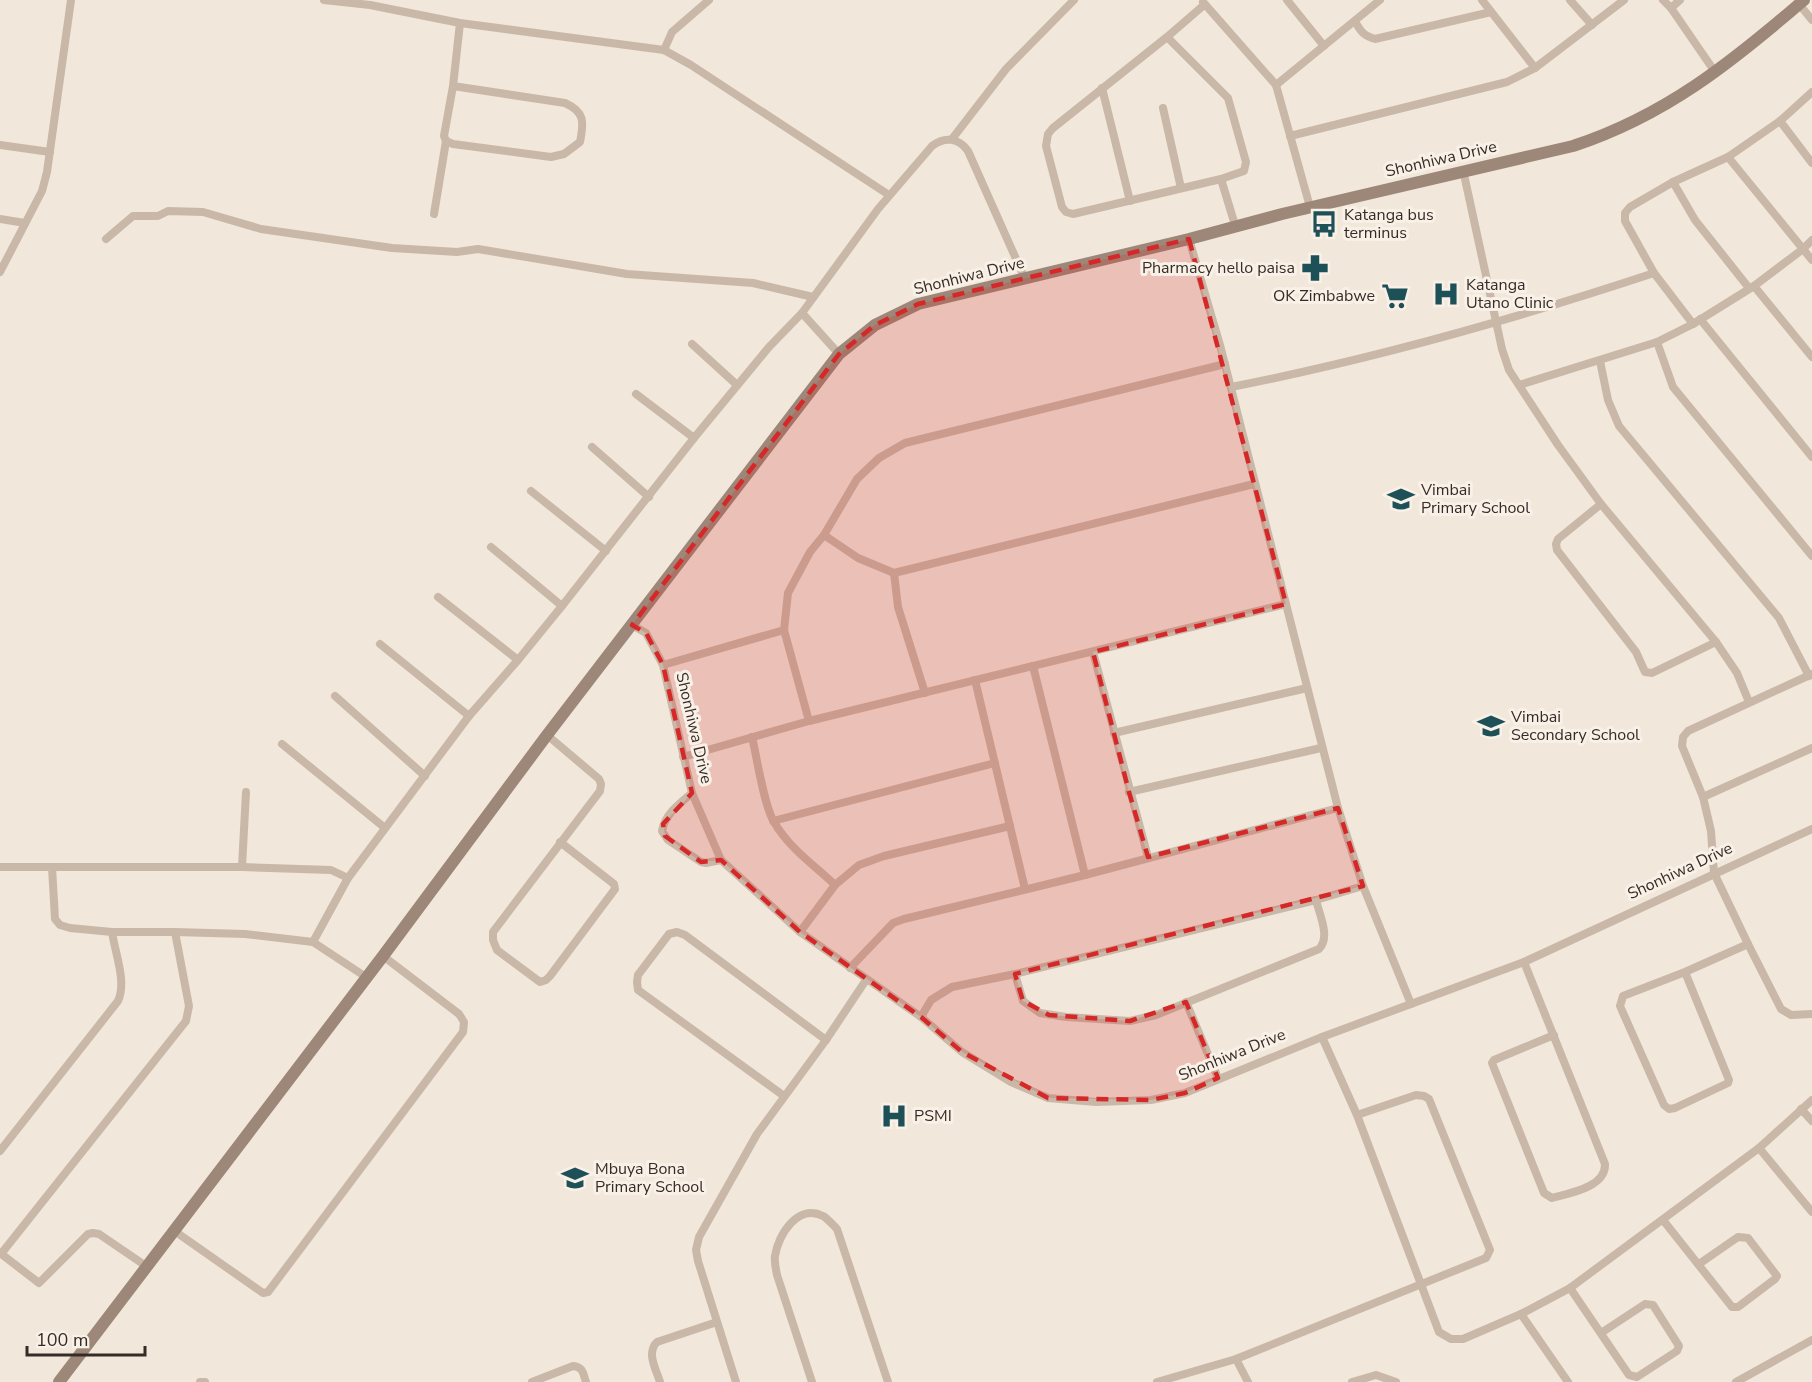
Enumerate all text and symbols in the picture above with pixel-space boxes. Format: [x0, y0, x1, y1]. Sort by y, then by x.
street label: Shonhiwa Drive [1383, 136, 1499, 182]
place label: Katanga bus terminus [1344, 204, 1434, 244]
bus stop icon: Katanga bus terminus [1309, 209, 1339, 239]
street label: Shonhiwa Drive [911, 252, 1027, 300]
pharmacy icon: Pharmacy hello paisa [1300, 253, 1330, 283]
place label: Pharmacy hello paisa [1142, 257, 1295, 279]
place label: Katanga Utano Clinic [1466, 274, 1554, 314]
hospital icon: Katanga Utano Clinic [1431, 279, 1461, 309]
supermarket icon: OK Zimbabwe [1380, 281, 1410, 311]
place label: OK Zimbabwe [1273, 285, 1375, 307]
place label: Vimbai Primary School [1420, 479, 1530, 519]
school or university icon: Vimbai Primary School [1386, 484, 1416, 514]
street label: Shonhiwa Drive [671, 670, 717, 786]
place label: Vimbai Secondary School [1510, 706, 1640, 746]
school or university icon: Vimbai Secondary School [1476, 711, 1506, 741]
street label: Shonhiwa Drive [1624, 837, 1736, 905]
street label: Shonhiwa Drive [1175, 1024, 1289, 1086]
hospital icon: PSMI [879, 1101, 909, 1131]
place label: PSMI [914, 1105, 952, 1127]
place label: Mbuya Bona Primary School [595, 1158, 704, 1198]
school or university icon: Mbuya Bona Primary School [560, 1163, 590, 1193]
scale bar [27, 1319, 146, 1357]
text: 100 m [36, 1328, 88, 1352]

